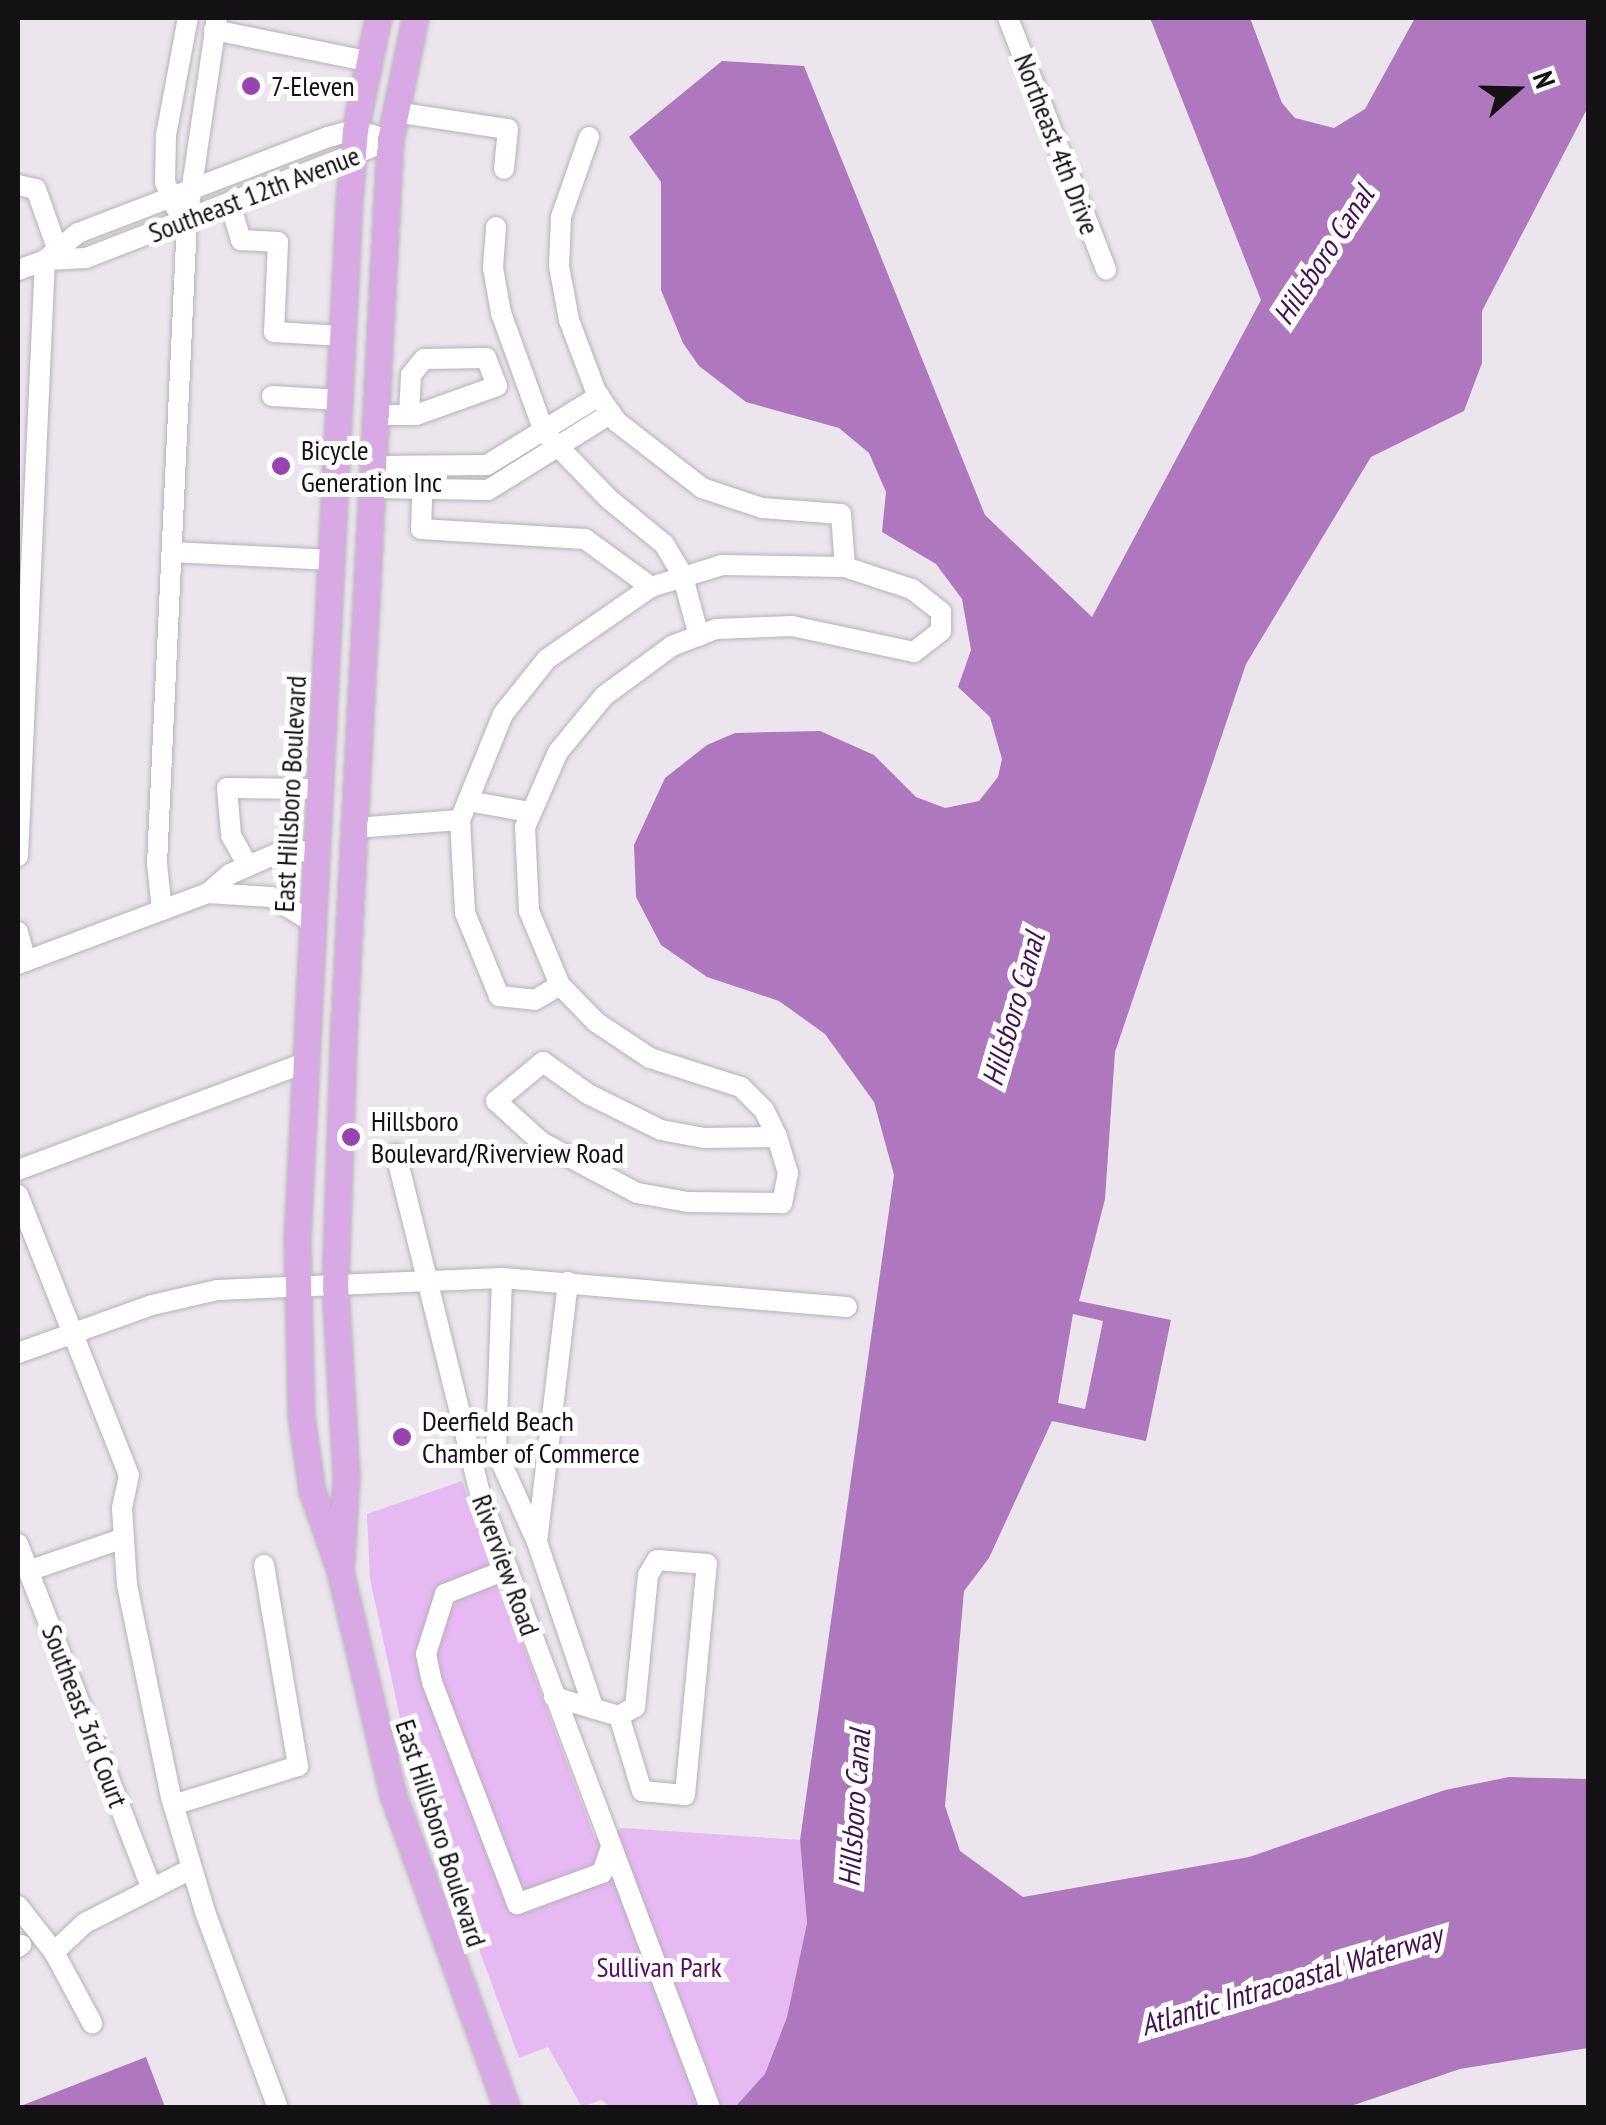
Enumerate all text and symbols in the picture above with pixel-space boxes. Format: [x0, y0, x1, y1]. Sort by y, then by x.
north arrow [1466, 40, 1566, 140]
street label: Northeast 4th Drive [1007, 49, 1107, 239]
text: N [1525, 66, 1565, 93]
place label: 7-Eleven [271, 69, 355, 103]
marker: 7-Eleven [240, 75, 262, 97]
street label: Southeast 12th Avenue [143, 138, 365, 250]
water label: Hillsboro Canal [1265, 179, 1381, 331]
place label: Bicycle Generation Inc [301, 433, 442, 499]
marker: Bicycle Generation Inc [270, 455, 292, 477]
street label: East Hillsboro Boulevard [267, 675, 313, 913]
water label: Hillsboro Canal [974, 928, 1052, 1090]
place label: Hillsboro Boulevard/Riverview Road [371, 1104, 624, 1170]
marker: Hillsboro Boulevard/Riverview Road [340, 1126, 362, 1148]
place label: Deerfield Beach Chamber of Commerce [422, 1404, 640, 1470]
marker: Deerfield Beach Chamber of Commerce [391, 1426, 413, 1448]
street label: Riverview Road [465, 1490, 547, 1640]
street label: Southeast 3rd Court [35, 1620, 135, 1812]
street label: East Hillsboro Boulevard [388, 1715, 494, 1951]
water label: Hillsboro Canal [831, 1728, 877, 1888]
water label: Atlantic Intracoastal Waterway [1135, 1917, 1447, 2043]
park label: Sullivan Park [596, 1950, 722, 1984]

